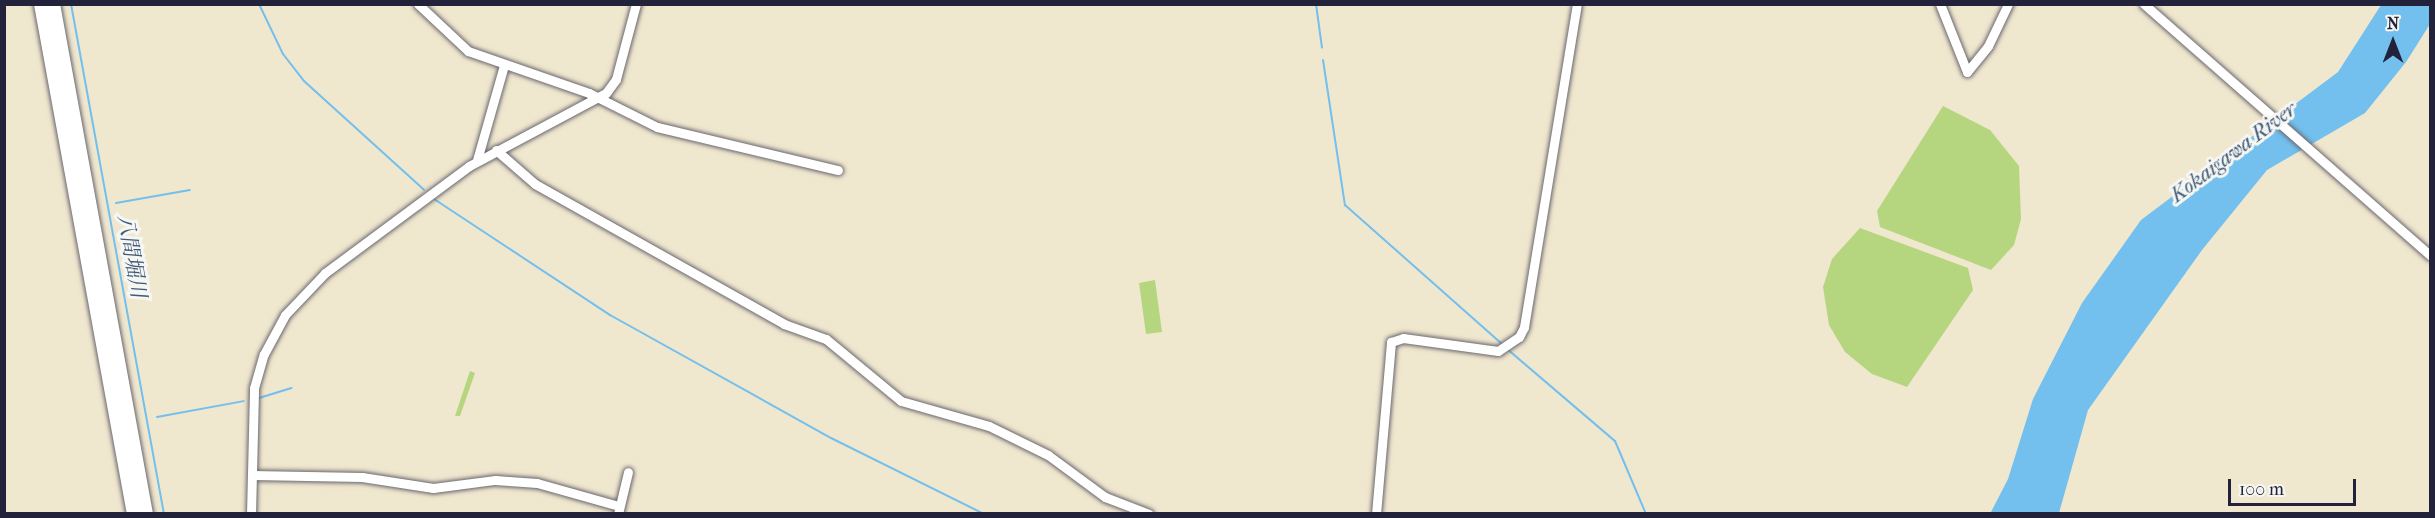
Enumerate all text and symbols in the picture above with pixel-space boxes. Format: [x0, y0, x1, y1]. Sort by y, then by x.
north arrow [2363, 12, 2423, 72]
text: N [2387, 14, 2399, 33]
water label: Kokaigawa River [2165, 96, 2301, 208]
water label: 八間堀川 [112, 212, 152, 300]
scale bar [2231, 467, 2358, 505]
text: 100 m [2239, 479, 2284, 500]

